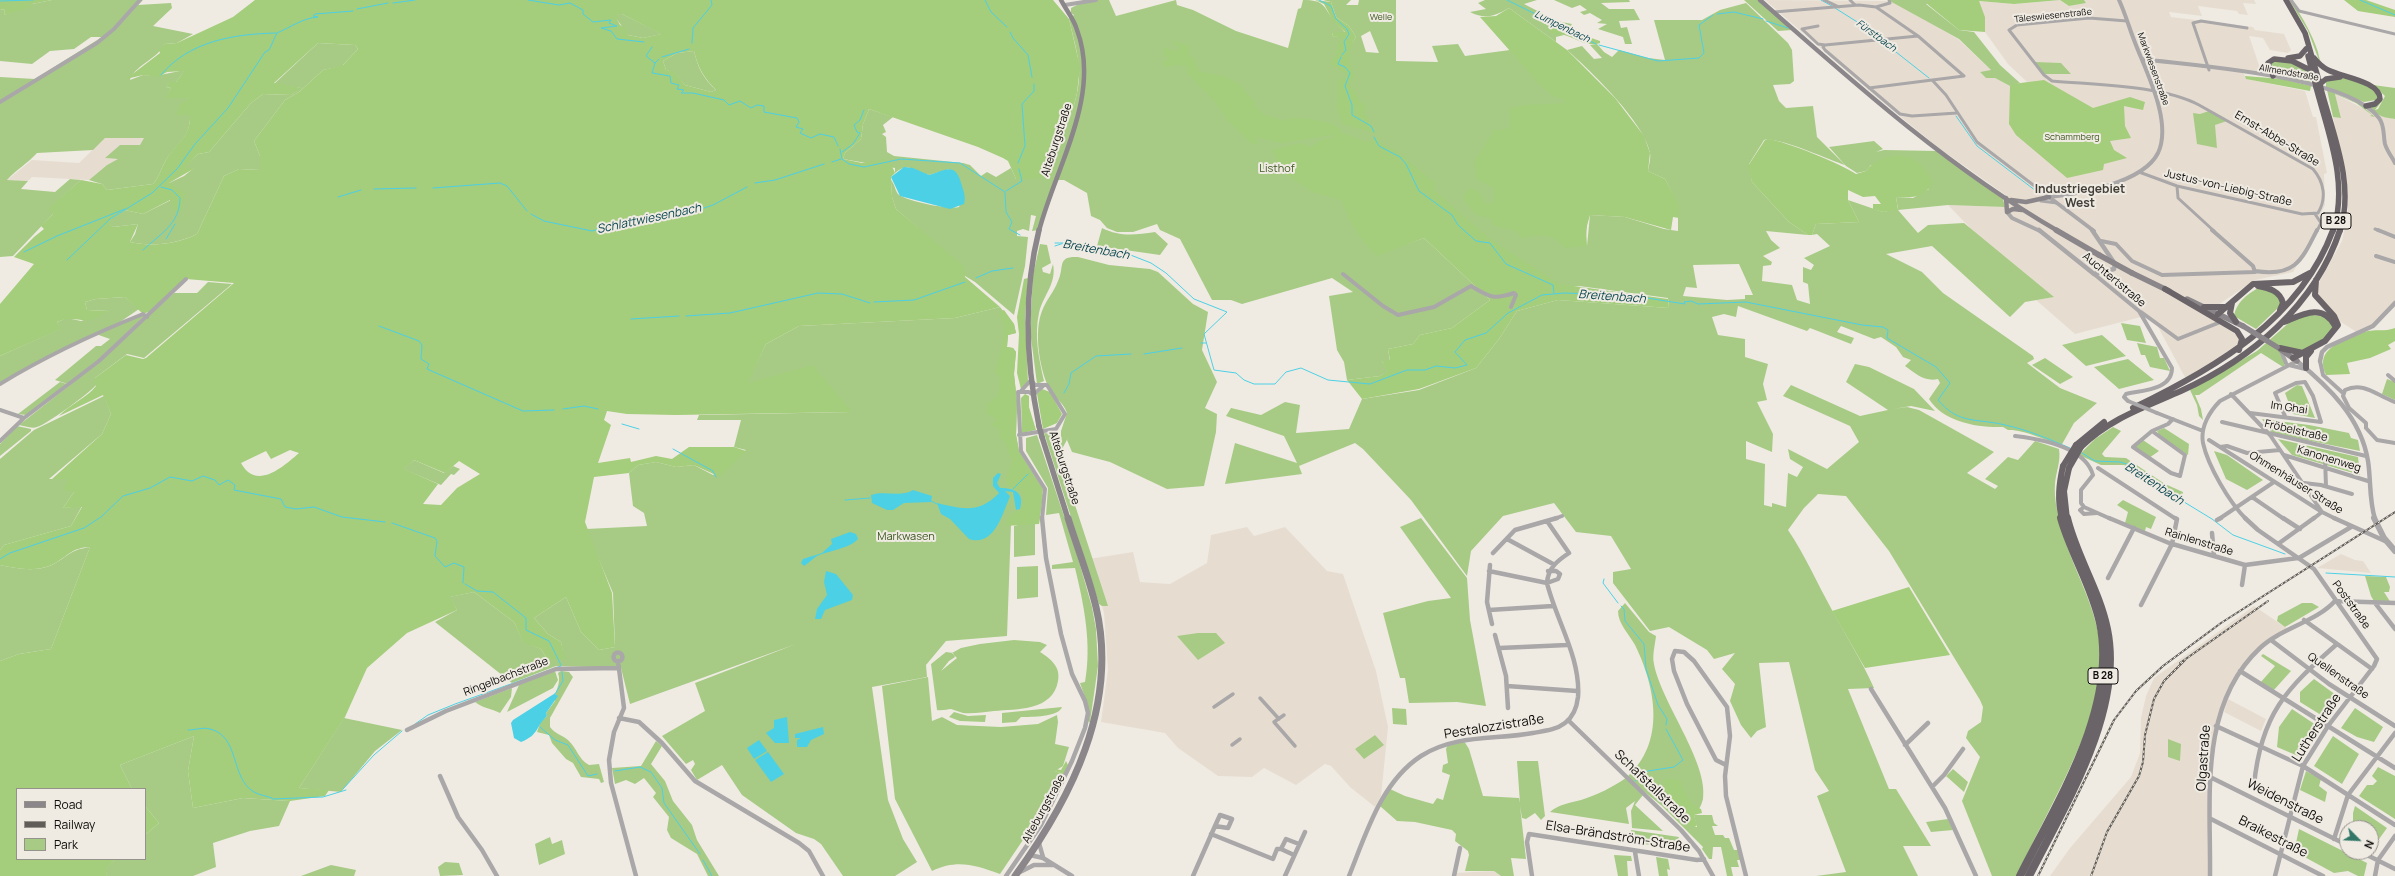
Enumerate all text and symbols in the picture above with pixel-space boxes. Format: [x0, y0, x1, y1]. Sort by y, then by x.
street label: Täleswiesenstraße [2014, 7, 2092, 25]
water label: Lumpenbach [1532, 8, 1592, 46]
park label: Welle [1370, 12, 1392, 22]
water label: Fürstbach [1854, 17, 1898, 55]
street label: Markwiesenstraße [2135, 31, 2171, 107]
street label: Allmendstraße [2258, 62, 2320, 84]
street label: Alteburgstraße [1039, 102, 1075, 178]
street label: Ernst-Abbe-Straße [2232, 109, 2322, 169]
park label: Schammberg [2044, 132, 2100, 142]
park label: Listhof [1259, 162, 1295, 176]
street label: Justus-von-Liebig-Straße [2163, 167, 2293, 209]
district label: Industriegebiet West [2035, 183, 2125, 211]
water label: Schlattwiesenbach [595, 201, 703, 237]
road number: B 28 [2321, 213, 2351, 229]
water label: Breitenbach [1062, 237, 1130, 263]
street label: Auchtertstraße [2080, 250, 2148, 310]
water label: Breitenbach [1578, 287, 1646, 307]
street label: Im Ghai [2270, 399, 2308, 417]
street label: Fröbelstraße [2263, 417, 2329, 445]
street label: Alteburgstraße [1046, 430, 1082, 506]
street label: Kanonenweg [2295, 443, 2363, 475]
street label: Ohmenhäuser Straße [2247, 449, 2345, 517]
water label: Breitenbach [2122, 460, 2186, 508]
street label: Rainlenstraße [2163, 525, 2235, 559]
park label: Markwasen [877, 530, 935, 544]
street label: Poststraße [2329, 578, 2373, 632]
street label: Quellenstraße [2305, 650, 2371, 702]
street label: Ringelbachstraße [462, 655, 550, 699]
road number: B 28 [2088, 668, 2118, 684]
street label: Lutherstraße [2289, 691, 2345, 765]
street label: Pestalozzistraße [1443, 711, 1545, 743]
street label: Olgastraße [2194, 724, 2214, 792]
street label: Schafstallstraße [1611, 747, 1693, 827]
street label: Alteburgstraße [1020, 772, 1068, 846]
street label: Weidenstraße [2244, 776, 2326, 828]
legend [16, 788, 146, 860]
text: Road [54, 796, 82, 813]
street label: Braikestraße [2236, 813, 2310, 861]
text: Railway [54, 816, 95, 833]
street label: Elsa-Brändström-Straße [1545, 818, 1691, 856]
north arrow [2339, 820, 2379, 860]
text: Park [54, 836, 78, 853]
text: N [2361, 838, 2378, 851]

